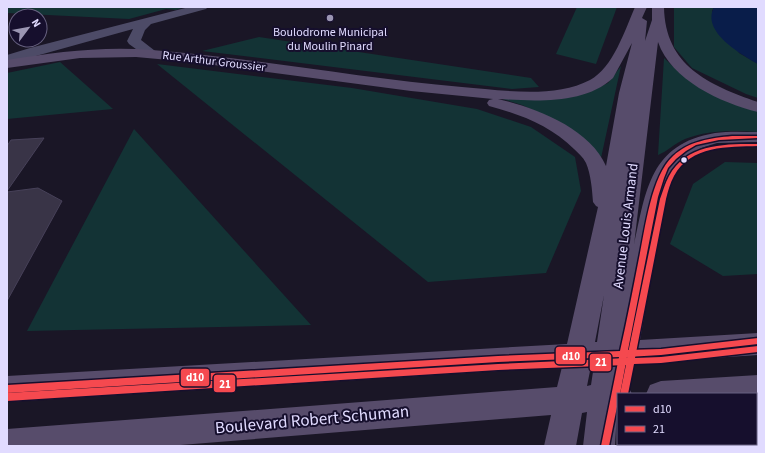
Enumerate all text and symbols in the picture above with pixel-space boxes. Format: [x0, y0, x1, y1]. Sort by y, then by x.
north arrow [8, 8, 48, 48]
marker: Boulodrome Municipal du Moulin Pinard [325, 13, 335, 23]
text: N [28, 16, 44, 30]
place label: Boulodrome Municipal du Moulin Pinard [273, 24, 387, 55]
street label: Rue Arthur Groussier [161, 47, 267, 76]
unlabelled marker [679, 155, 689, 165]
street label: Avenue Louis Armand [608, 162, 644, 290]
line badge: d10 [555, 346, 586, 365]
text: d10 [562, 349, 580, 364]
line badge: 21 [589, 353, 612, 372]
text: 21 [595, 355, 607, 370]
line badge: d10 [180, 368, 210, 387]
text: d10 [186, 370, 204, 385]
line badge: 21 [213, 374, 236, 393]
text: 21 [219, 377, 231, 392]
legend [617, 393, 757, 445]
street label: Boulevard Robert Schuman [214, 400, 410, 440]
text: d10 [653, 401, 672, 418]
text: 21 [653, 421, 665, 438]

